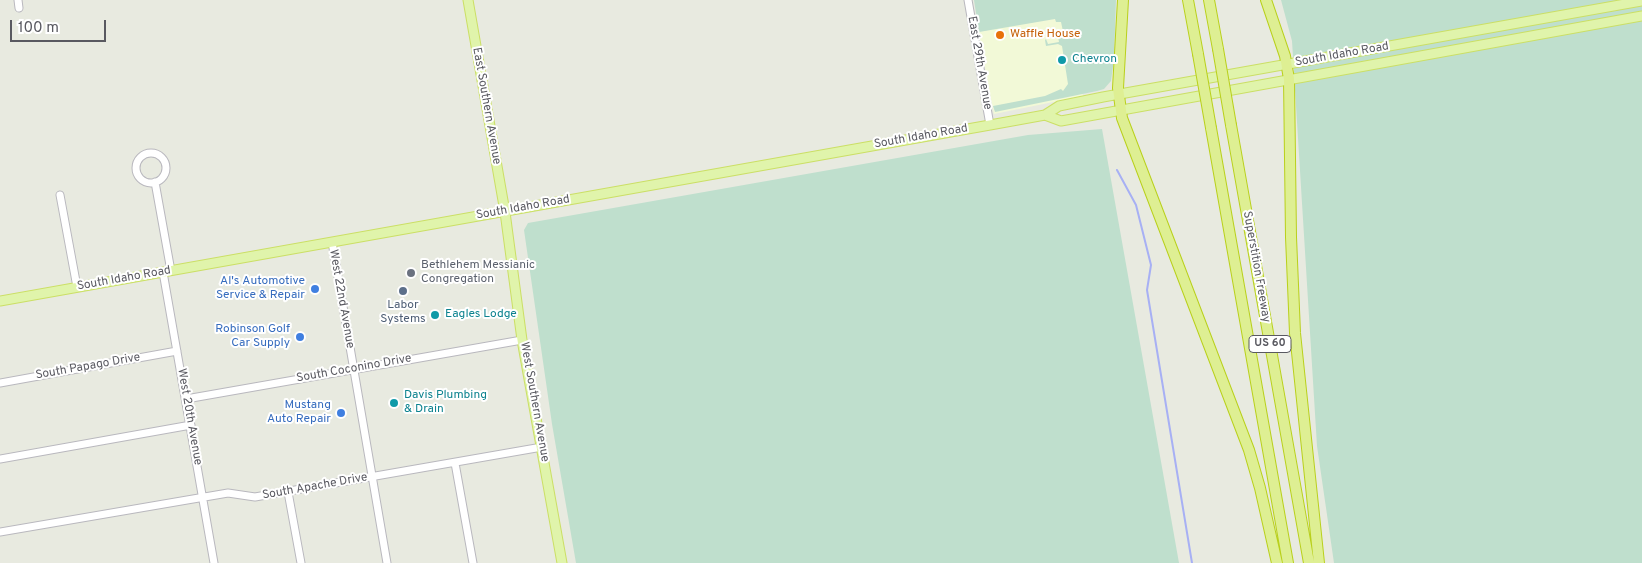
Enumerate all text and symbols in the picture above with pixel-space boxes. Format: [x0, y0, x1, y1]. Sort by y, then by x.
scale bar [12, 10, 109, 42]
street label: East 29th Avenue [964, 15, 994, 111]
text: 100 m [18, 19, 59, 38]
place label: Waffle House [1010, 28, 1080, 42]
marker: Waffle House [994, 29, 1006, 41]
street label: South Idaho Road [1294, 40, 1390, 70]
street label: East Southern Avenue [469, 46, 503, 166]
place label: Chevron [1072, 53, 1117, 67]
marker: Chevron [1056, 54, 1068, 66]
street label: South Idaho Road [873, 122, 969, 152]
street label: South Idaho Road [475, 193, 571, 223]
street label: Superstition Freeway [1239, 210, 1273, 324]
street label: West 22nd Avenue [325, 248, 357, 350]
place label: Bethlehem Messianic Congregation [421, 259, 535, 287]
street label: South Idaho Road [76, 264, 172, 294]
marker: Bethlehem Messianic Congregation [405, 267, 417, 279]
place label: Al's Automotive Service & Repair [216, 275, 305, 303]
marker: Al's Automotive Service & Repair [309, 283, 321, 295]
marker: Labor Systems [397, 285, 409, 297]
place label: Labor Systems [380, 299, 426, 327]
place label: Eagles Lodge [445, 308, 517, 322]
marker: Eagles Lodge [429, 309, 441, 321]
place label: Robinson Golf Car Supply [215, 323, 290, 351]
marker: Robinson Golf Car Supply [294, 331, 306, 343]
road number: US 60 [1249, 336, 1291, 352]
street label: West Southern Avenue [516, 341, 552, 463]
street label: South Papago Drive [34, 351, 142, 383]
street label: South Coconino Drive [295, 352, 413, 386]
street label: West 20th Avenue [173, 367, 205, 467]
place label: Davis Plumbing & Drain [404, 389, 487, 417]
marker: Davis Plumbing & Drain [388, 397, 400, 409]
place label: Mustang Auto Repair [267, 399, 331, 427]
marker: Mustang Auto Repair [335, 407, 347, 419]
street label: South Apache Drive [261, 471, 369, 503]

